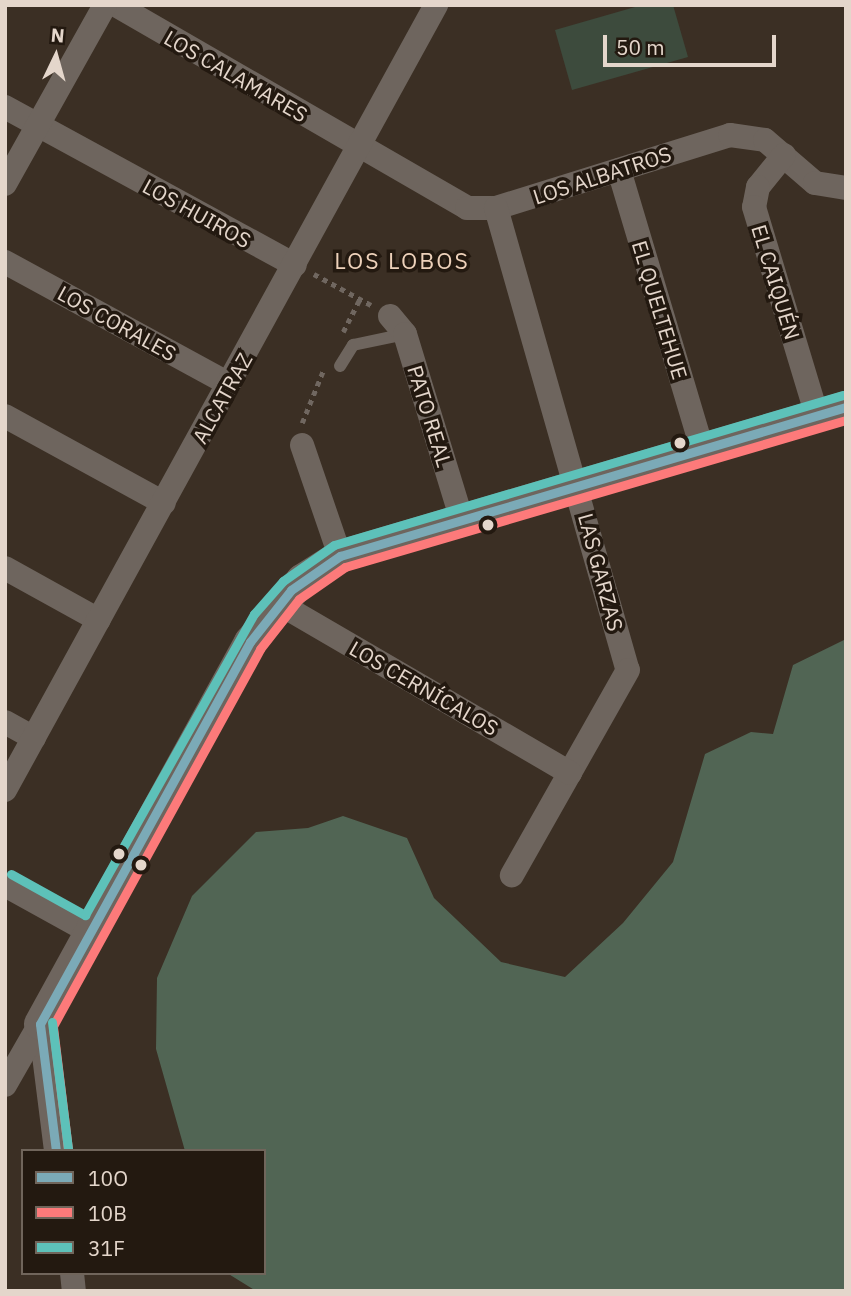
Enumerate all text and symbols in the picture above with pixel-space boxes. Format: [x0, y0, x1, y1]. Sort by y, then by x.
north arrow [21, 21, 91, 91]
scale bar [606, 21, 779, 65]
text: N [50, 23, 66, 48]
street label: LOS CALAMARES [160, 25, 312, 127]
text: 50 m [616, 33, 665, 61]
street label: LOS ALBATROS [530, 141, 674, 209]
street label: LOS HUIROS [139, 173, 255, 253]
street label: EL CAIQUÉN [747, 222, 805, 342]
street label: EL QUELTEHUE [627, 238, 693, 382]
district label: LOS LOBOS [335, 246, 469, 274]
street label: LOS CORALES [53, 280, 181, 366]
street label: ALCATRAZ [187, 348, 257, 448]
street label: PATO REAL [403, 362, 457, 470]
unlabelled marker [673, 436, 687, 450]
street label: LAS GARZAS [573, 510, 629, 634]
unlabelled marker [481, 518, 495, 532]
street label: LOS CERNÍCALOS [345, 635, 503, 741]
unlabelled marker [112, 847, 126, 861]
unlabelled marker [134, 858, 148, 872]
legend [21, 1149, 266, 1275]
text: 10O [88, 1164, 128, 1192]
text: 10B [88, 1199, 127, 1227]
text: 31F [88, 1234, 125, 1262]

